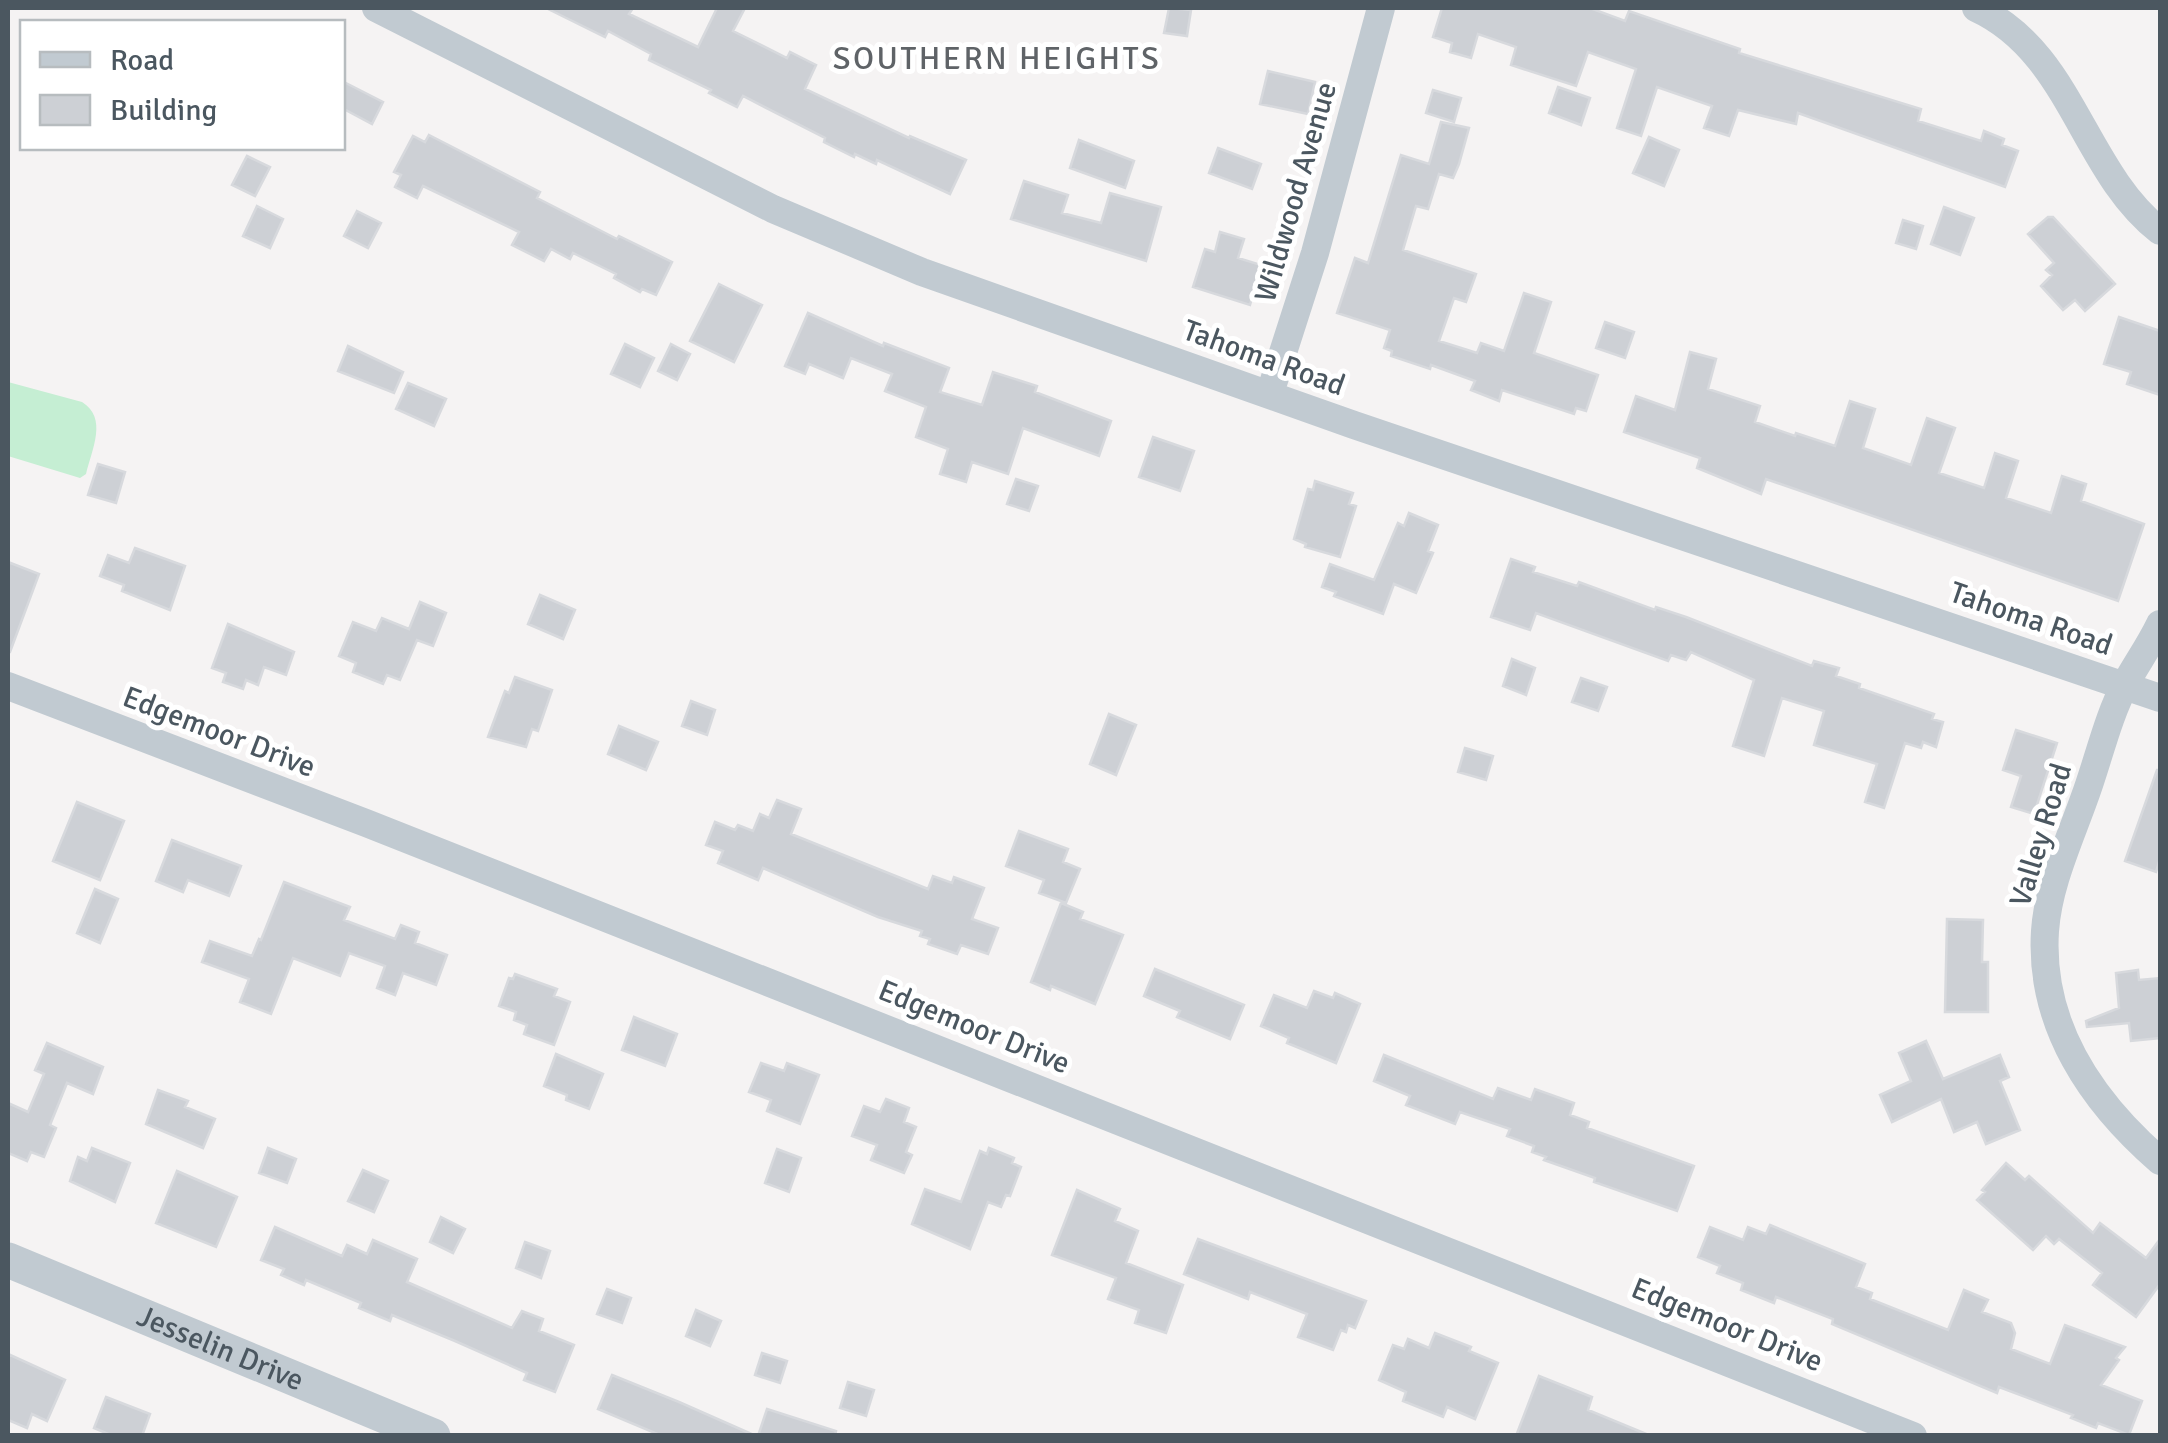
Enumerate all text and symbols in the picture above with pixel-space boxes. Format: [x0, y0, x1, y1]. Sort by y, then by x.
legend [20, 20, 345, 150]
district label: SOUTHERN HEIGHTS [833, 39, 1161, 78]
text: Road [110, 42, 174, 79]
street label: Wildwood Avenue [1247, 78, 1345, 306]
text: Building [110, 92, 217, 129]
street label: Tahoma Road [1178, 312, 1350, 404]
street label: Tahoma Road [1945, 574, 2117, 664]
street label: Edgemoor Drive [117, 678, 321, 786]
street label: Valley Road [2002, 759, 2080, 911]
street label: Edgemoor Drive [873, 972, 1075, 1082]
street label: Edgemoor Drive [1626, 1270, 1828, 1380]
street label: Jesselin Drive [132, 1297, 309, 1399]

